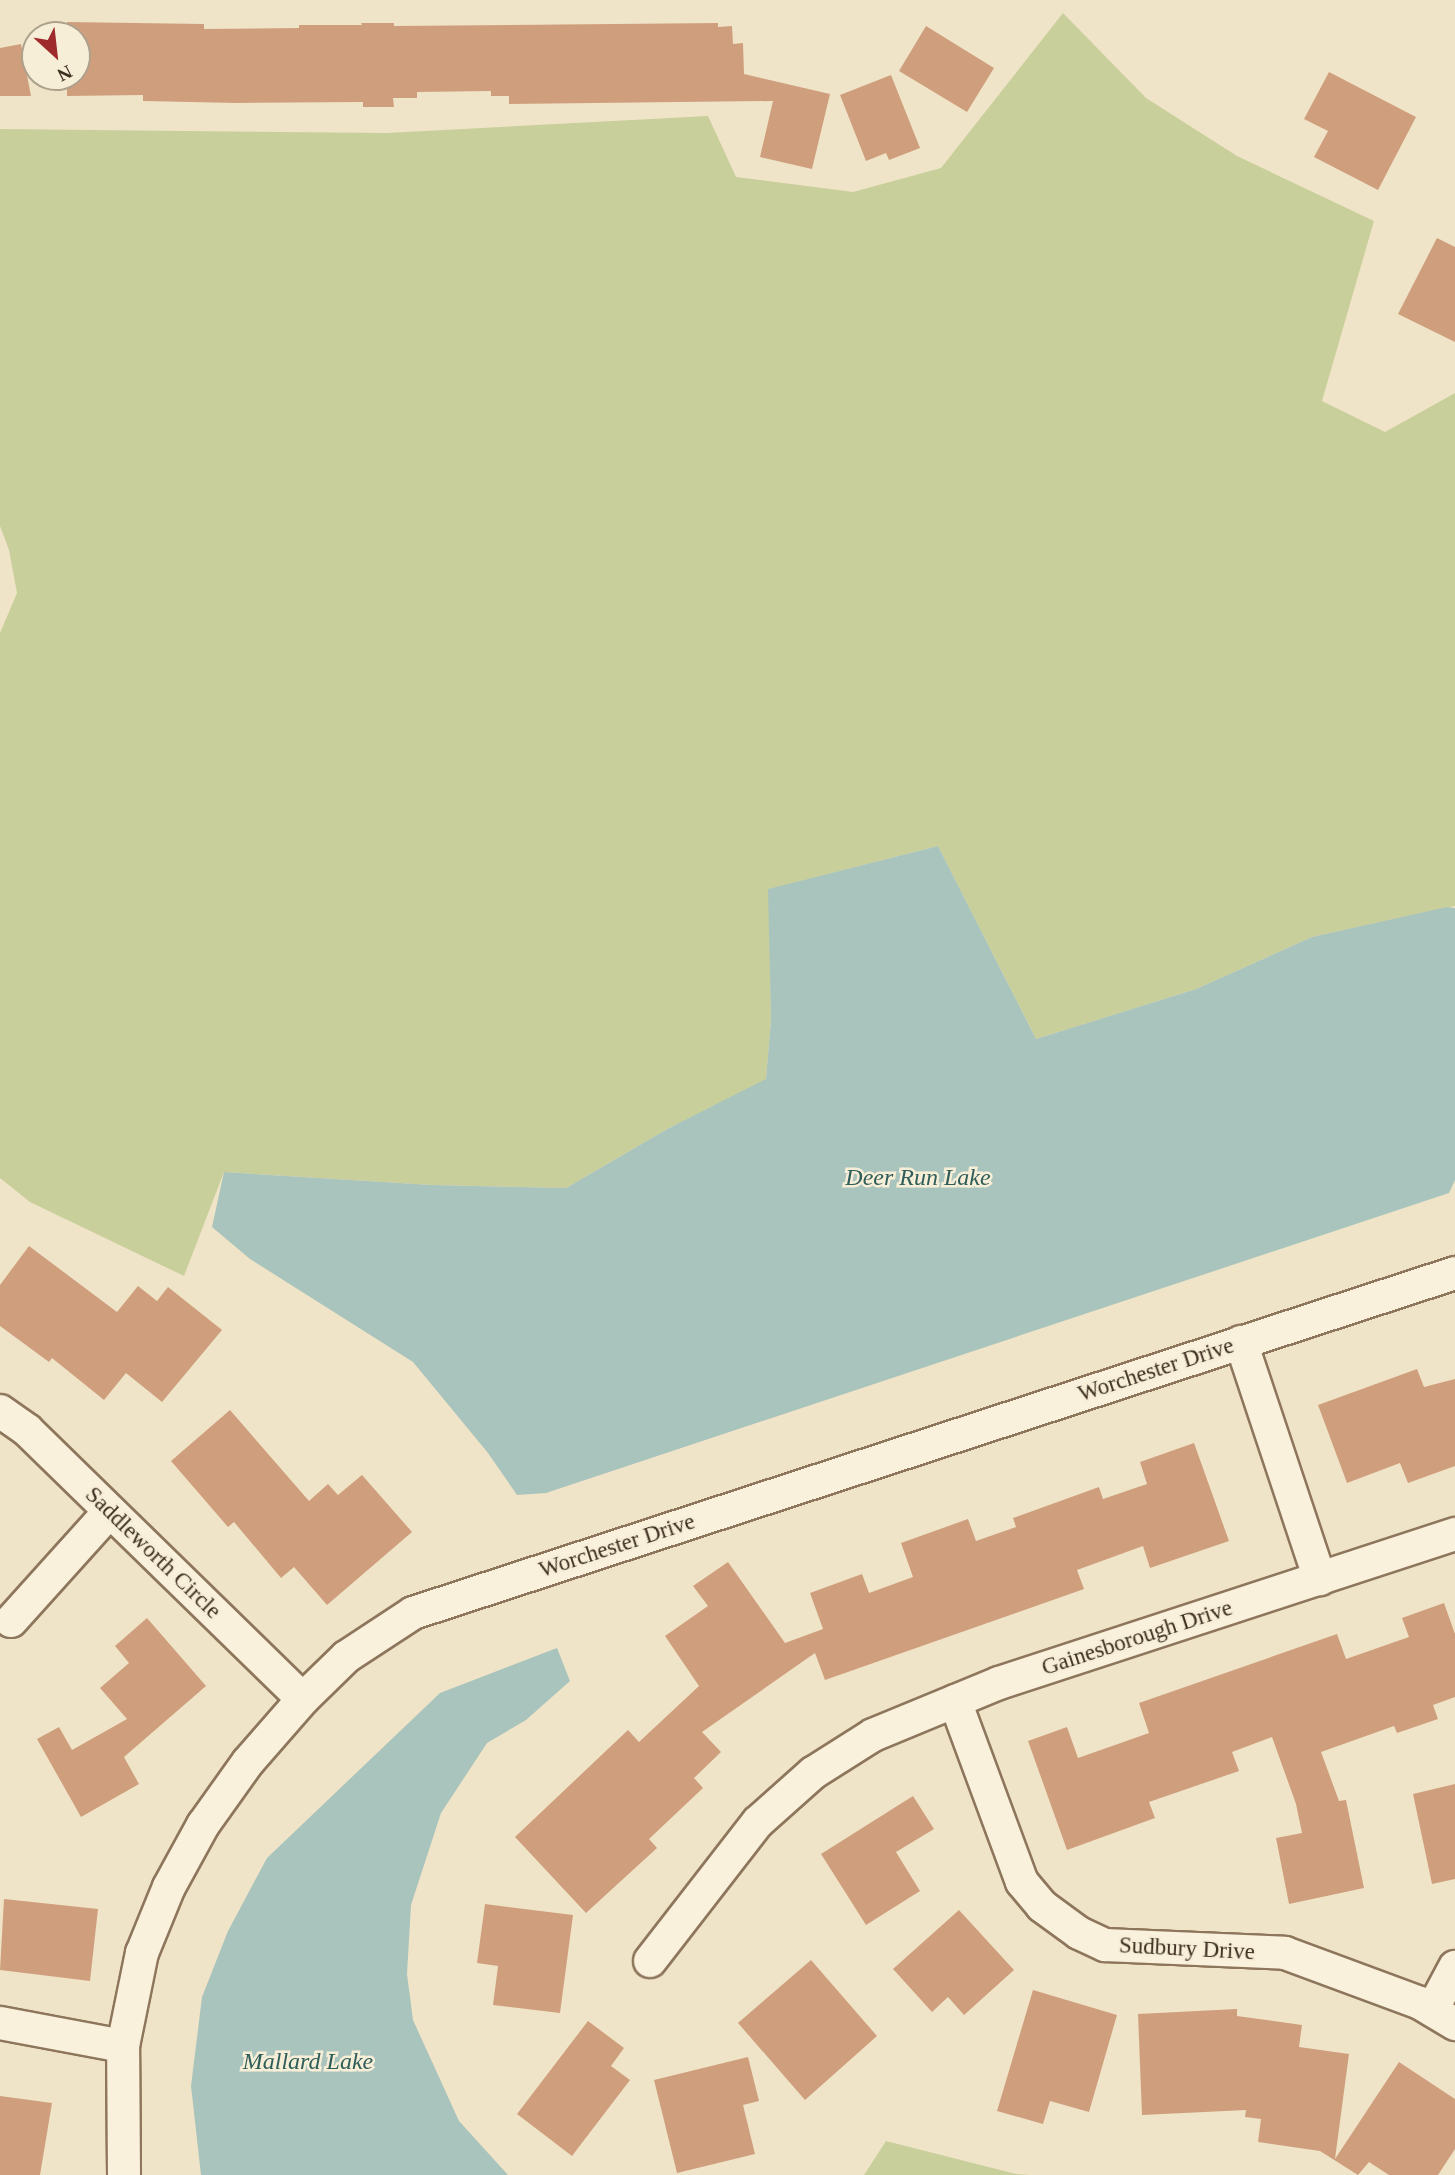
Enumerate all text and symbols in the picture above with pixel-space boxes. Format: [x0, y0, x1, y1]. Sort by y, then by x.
north arrow [21, 21, 91, 91]
text: N [54, 61, 76, 86]
water label: Deer Run Lake [845, 1164, 991, 1192]
street label: Worchester Drive [1075, 1332, 1237, 1408]
street label: Saddleworth Circle [79, 1481, 227, 1625]
street label: Worchester Drive [536, 1508, 698, 1584]
street label: Gainesborough Drive [1038, 1594, 1236, 1682]
street label: Sudbury Drive [1118, 1932, 1256, 1966]
water label: Mallard Lake [243, 2048, 373, 2076]

